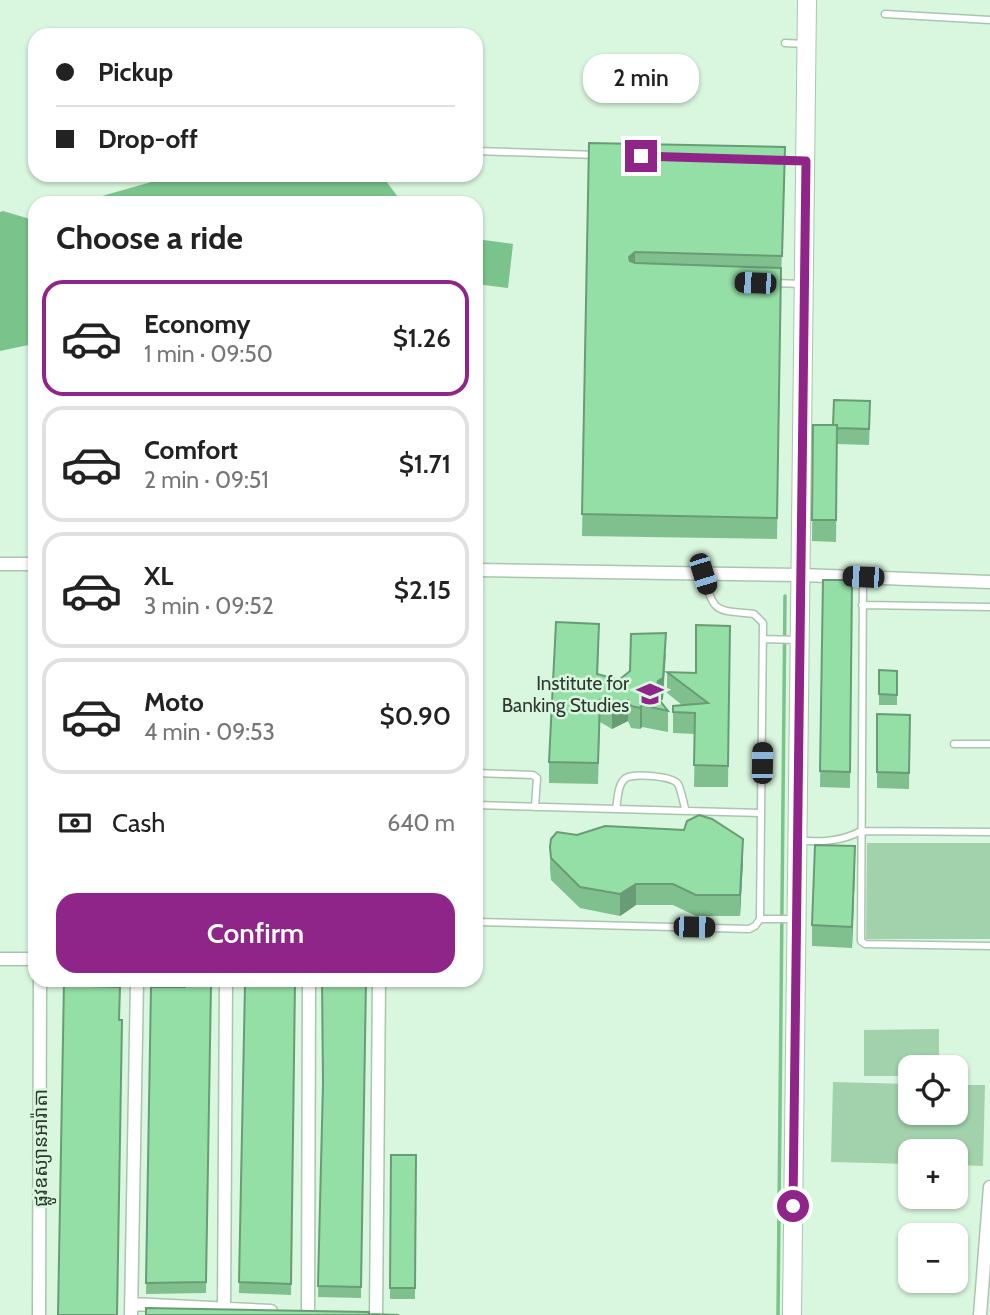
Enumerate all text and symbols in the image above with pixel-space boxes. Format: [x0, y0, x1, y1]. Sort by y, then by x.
callout: 2 min [583, 54, 699, 104]
text: Pickup [98, 56, 173, 88]
text: 2 min [613, 64, 669, 92]
text: Drop-off [98, 123, 198, 155]
route end [625, 140, 657, 172]
text: Choose a ride [56, 218, 243, 257]
car [734, 272, 777, 294]
icon: car [60, 307, 123, 370]
text: Economy [144, 308, 250, 340]
text: $1.26 [393, 322, 451, 354]
text: 1 min · 09:50 [144, 340, 273, 368]
icon: car [60, 433, 123, 496]
text: Comfort [144, 434, 238, 466]
text: $1.71 [399, 448, 451, 480]
text: 2 min · 09:51 [144, 466, 269, 494]
car [687, 551, 720, 597]
icon: car [60, 559, 123, 622]
text: XL [144, 560, 173, 592]
car [842, 566, 885, 588]
text: $2.15 [394, 574, 451, 606]
text: 3 min · 09:52 [144, 592, 274, 620]
place label: Institute for Banking Studies [502, 672, 629, 717]
school or university icon: Institute for Banking Studies [635, 679, 665, 709]
icon: car [60, 685, 123, 748]
text: Moto [144, 686, 204, 718]
text: $0.90 [380, 700, 451, 732]
text: 4 min · 09:53 [144, 718, 275, 746]
car [752, 742, 773, 784]
icon: cash [56, 804, 94, 842]
text: Cash [112, 807, 165, 839]
text: 640 m [387, 809, 455, 837]
button: Confirm [56, 893, 455, 973]
car [673, 916, 716, 938]
map controls [898, 1055, 968, 1293]
button: locate [898, 1055, 968, 1125]
street label: ផ្លូវឧស្យានអារ៉ាតា [29, 1089, 57, 1207]
button: + [898, 1139, 968, 1209]
route start [777, 1190, 809, 1222]
button: − [898, 1223, 968, 1293]

